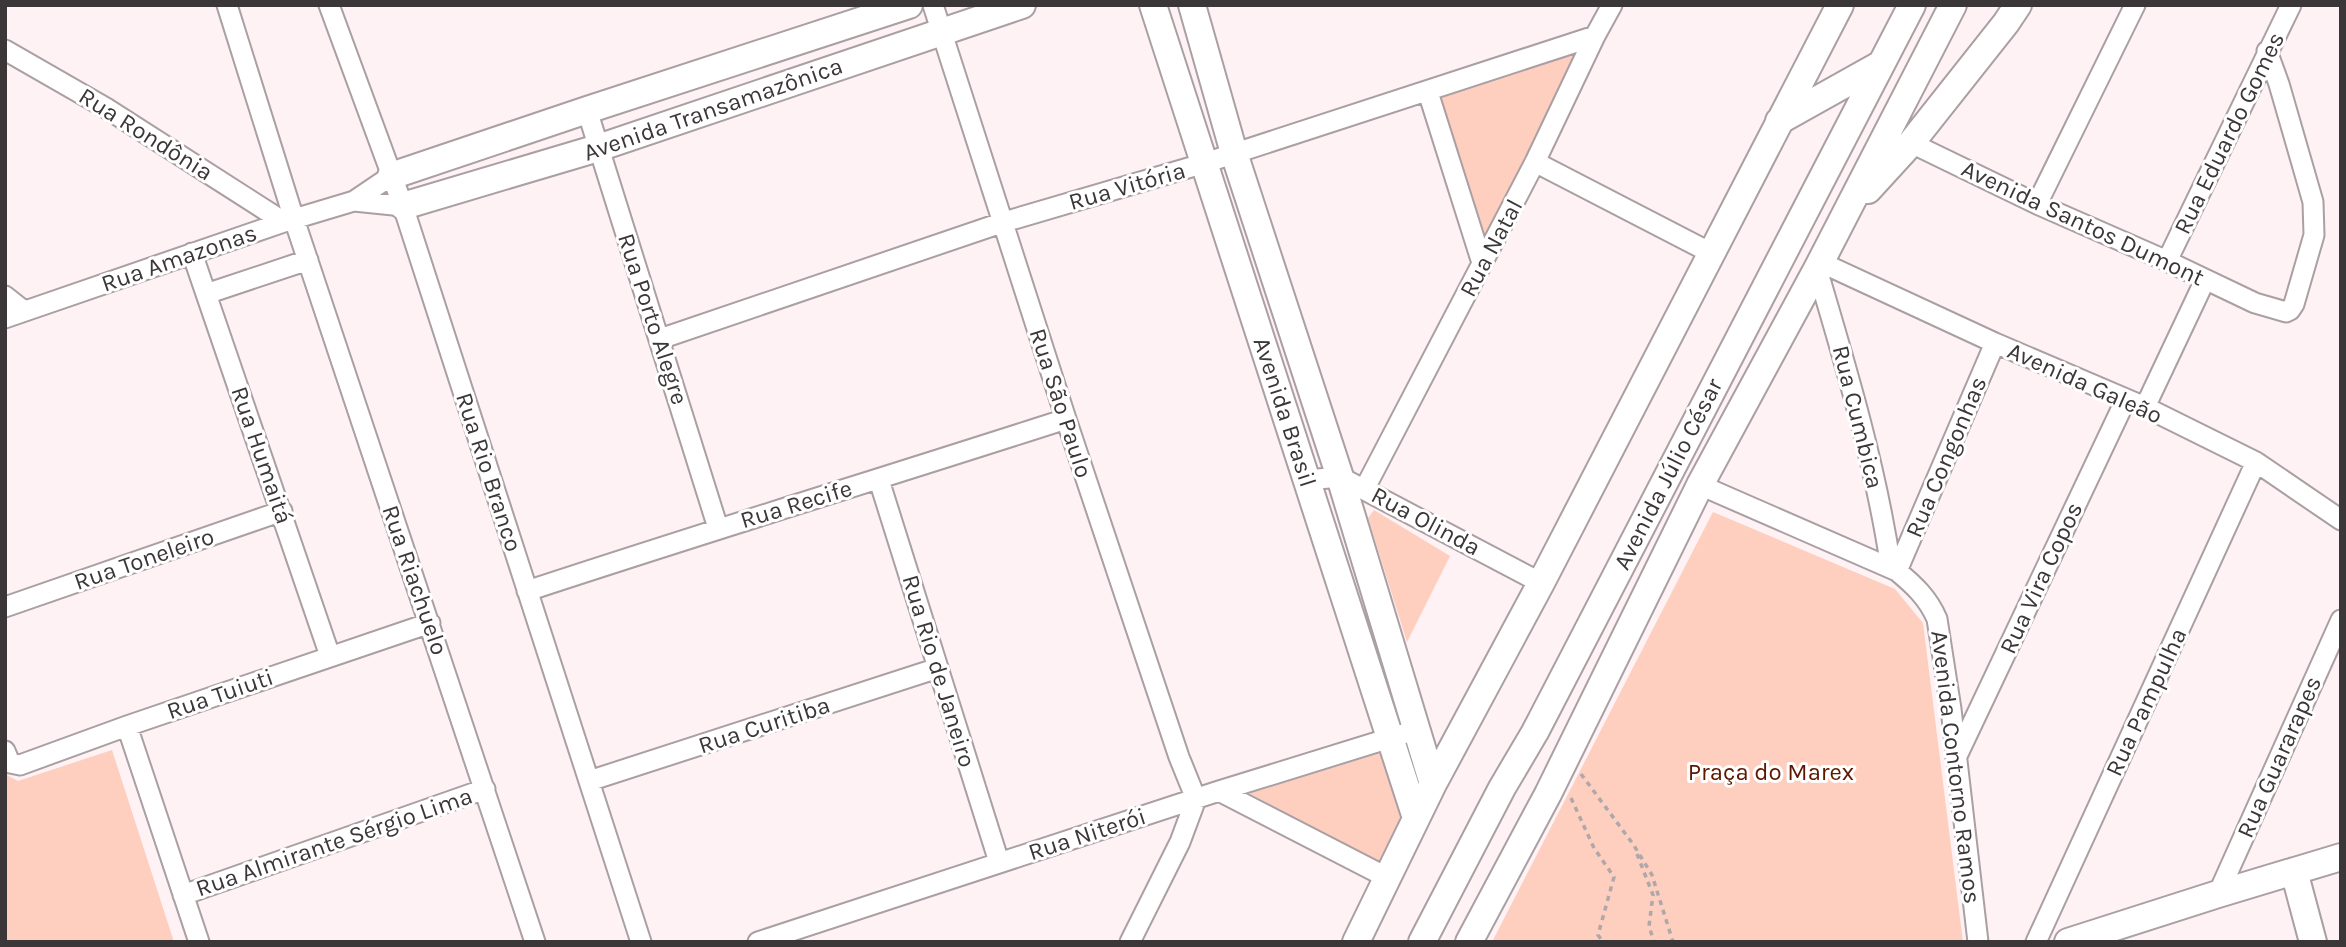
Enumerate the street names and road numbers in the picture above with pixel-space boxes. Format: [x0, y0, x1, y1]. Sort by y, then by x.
street label: Rua Eduardo Gomes [2168, 27, 2290, 239]
street label: Avenida Transamazônica [580, 51, 846, 167]
street label: Rua Rondônia [74, 82, 218, 186]
street label: Avenida Santos Dumont [1957, 154, 2209, 292]
street label: Rua Vitória [1065, 156, 1189, 216]
street label: Rua Natal [1454, 194, 1528, 302]
street label: Rua Amazonas [98, 218, 260, 298]
street label: Rua Porto Alegre [612, 230, 694, 408]
street label: Rua São Paulo [1024, 325, 1098, 481]
street label: Avenida Brasil [1248, 334, 1322, 490]
street label: Avenida Galeão [2003, 336, 2167, 430]
street label: Rua Cumbica [1827, 342, 1889, 492]
street label: Rua Congonhas [1900, 372, 1992, 542]
street label: Avenida Júlio César [1608, 373, 1728, 574]
street label: Rua Humaitá [225, 382, 299, 528]
street label: Rua Rio Branco [450, 389, 528, 555]
street label: Rua Recife [737, 474, 855, 534]
street label: Rua Olinda [1367, 481, 1485, 561]
street label: Rua Vira Copos [1994, 498, 2088, 658]
street label: Rua Riachuelo [376, 501, 454, 659]
street label: Rua Toneleiro [70, 522, 218, 596]
street label: Rua Rio de Janeiro [896, 571, 982, 771]
street label: Rua Pampulha [2099, 624, 2193, 780]
street label: Avenida Contorno Ramos [1925, 629, 1987, 905]
street label: Rua Tuiuti [163, 663, 277, 725]
street label: Rua Guararapes [2231, 672, 2327, 842]
street label: Rua Curitiba [695, 691, 833, 759]
street label: Rua Almirante Sérgio Lima [192, 781, 476, 903]
street label: Rua Niterói [1025, 802, 1149, 866]

